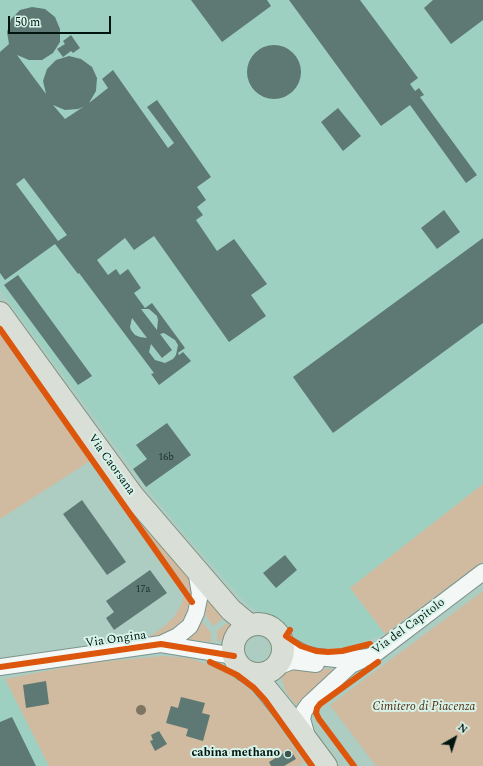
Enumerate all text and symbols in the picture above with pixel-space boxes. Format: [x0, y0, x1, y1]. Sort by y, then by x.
scale bar [10, 8, 113, 34]
text: 50 m [15, 13, 40, 32]
street label: Via Caorsana [84, 432, 138, 498]
house number: 16b [158, 452, 174, 464]
house number: 17a [136, 584, 150, 596]
street label: Via del Capitolo [370, 596, 448, 658]
street label: Via Ongina [85, 629, 147, 651]
park label: Cimitero di Piacenza [373, 701, 475, 715]
north arrow [435, 718, 475, 758]
text: N [454, 719, 472, 738]
place label: cabina methano [192, 747, 280, 761]
marker: cabina methano [283, 749, 293, 759]

